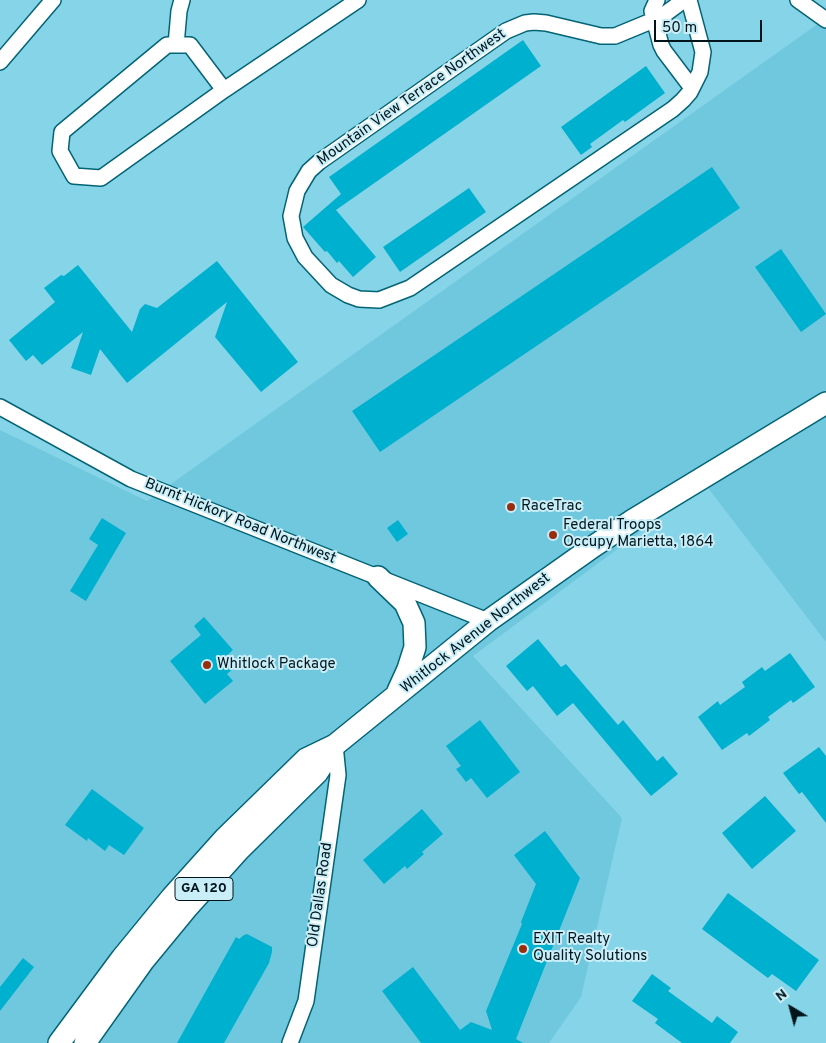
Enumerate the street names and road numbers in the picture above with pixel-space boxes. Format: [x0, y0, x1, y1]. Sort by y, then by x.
street label: Mountain View Terrace Northwest [314, 26, 510, 170]
street label: Burnt Hickory Road Northwest [142, 475, 338, 569]
street label: Whitlock Avenue Northwest [398, 570, 554, 698]
street label: Old Dallas Road [305, 841, 337, 949]
road number: GA 120 [175, 878, 233, 901]

